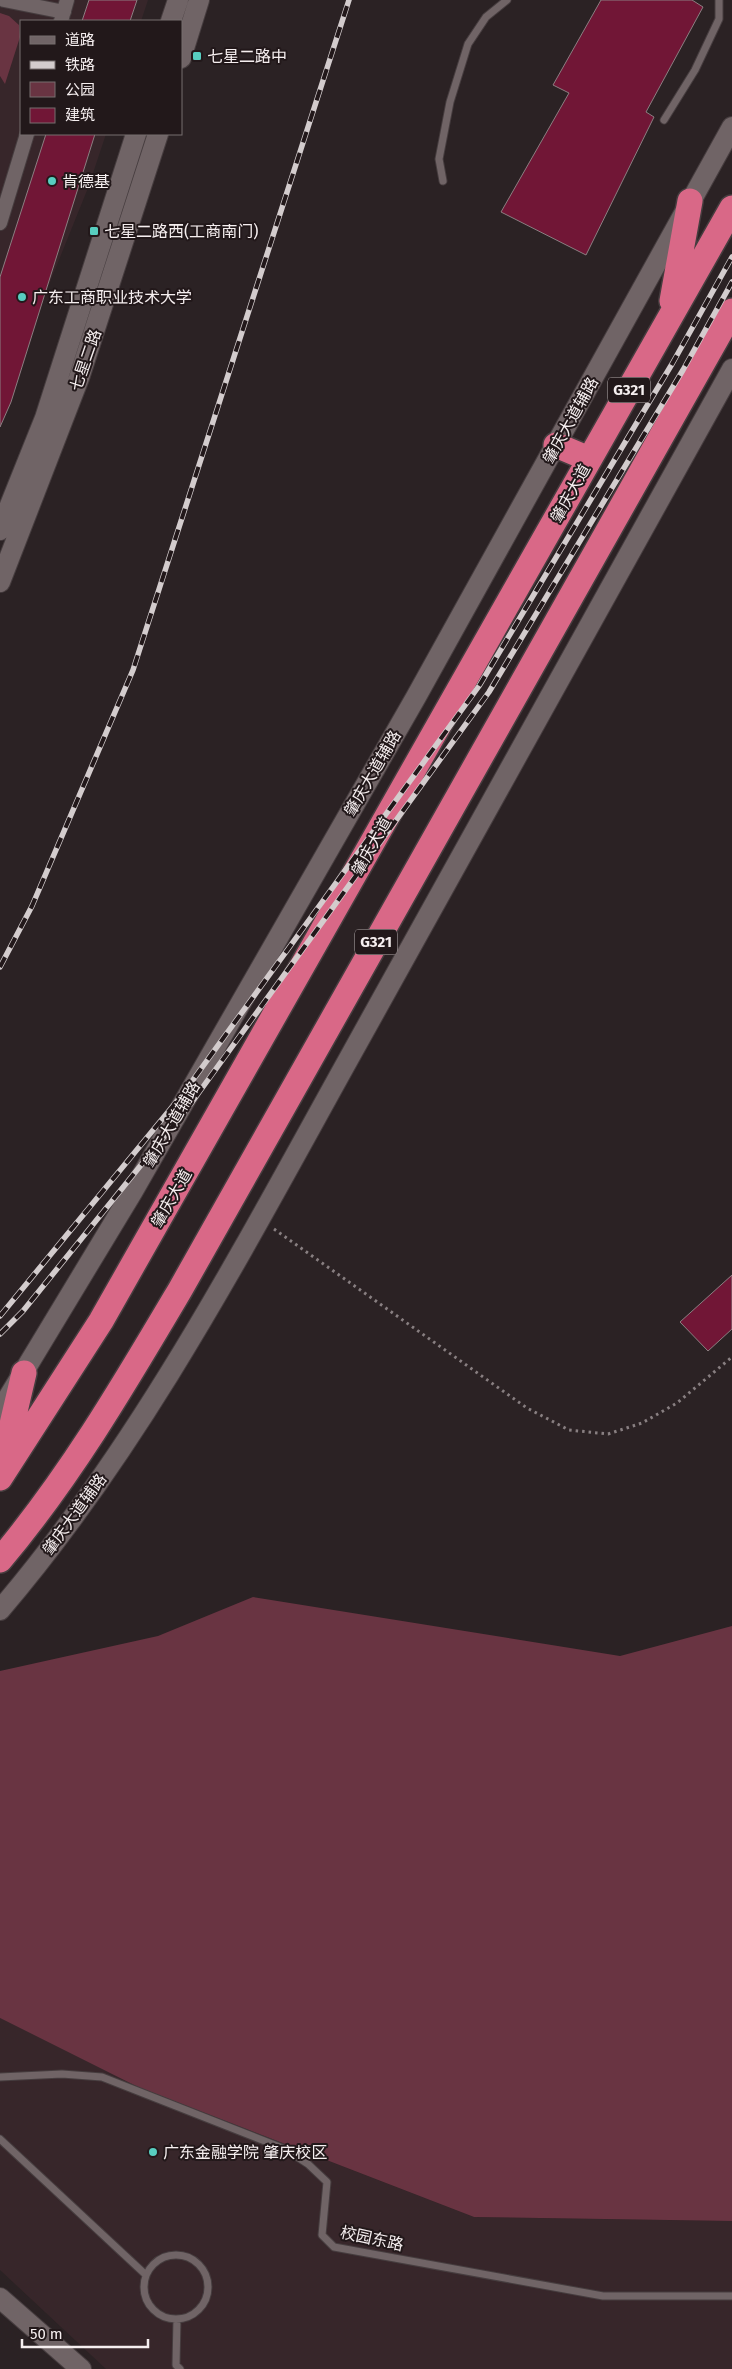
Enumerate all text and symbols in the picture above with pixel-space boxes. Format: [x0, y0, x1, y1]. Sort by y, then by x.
legend [20, 20, 182, 135]
text: 道路 [65, 31, 95, 49]
place label: 七星二路中 [207, 47, 287, 66]
marker: 七星二路中 [191, 50, 203, 62]
text: 铁路 [65, 56, 95, 74]
text: 公园 [65, 81, 95, 99]
text: 建筑 [65, 106, 95, 124]
place label: 肯德基 [62, 172, 110, 191]
marker: 肯德基 [46, 175, 58, 187]
place label: 七星二路西(工商南门) [104, 222, 258, 241]
marker: 七星二路西(工商南门) [88, 225, 100, 237]
place label: 广东工商职业技术大学 [32, 288, 192, 307]
marker: 广东工商职业技术大学 [16, 291, 28, 303]
street label: 七星二路 [66, 327, 105, 394]
street label: 肇庆大道辅路 [539, 374, 602, 467]
road number: G321 [608, 378, 650, 402]
street label: 肇庆大道 [547, 461, 594, 526]
street label: 肇庆大道辅路 [340, 727, 405, 820]
street label: 肇庆大道 [348, 814, 395, 879]
road number: G321 [355, 930, 397, 954]
street label: 肇庆大道辅路 [139, 1078, 204, 1171]
street label: 肇庆大道 [147, 1166, 196, 1231]
street label: 肇庆大道辅路 [39, 1470, 110, 1559]
place label: 广东金融学院 肇庆校区 [163, 2143, 327, 2162]
marker: 广东金融学院 肇庆校区 [147, 2146, 159, 2158]
street label: 校园东路 [339, 2223, 405, 2254]
scale bar [22, 2316, 149, 2348]
text: 50 m [30, 2325, 63, 2343]

